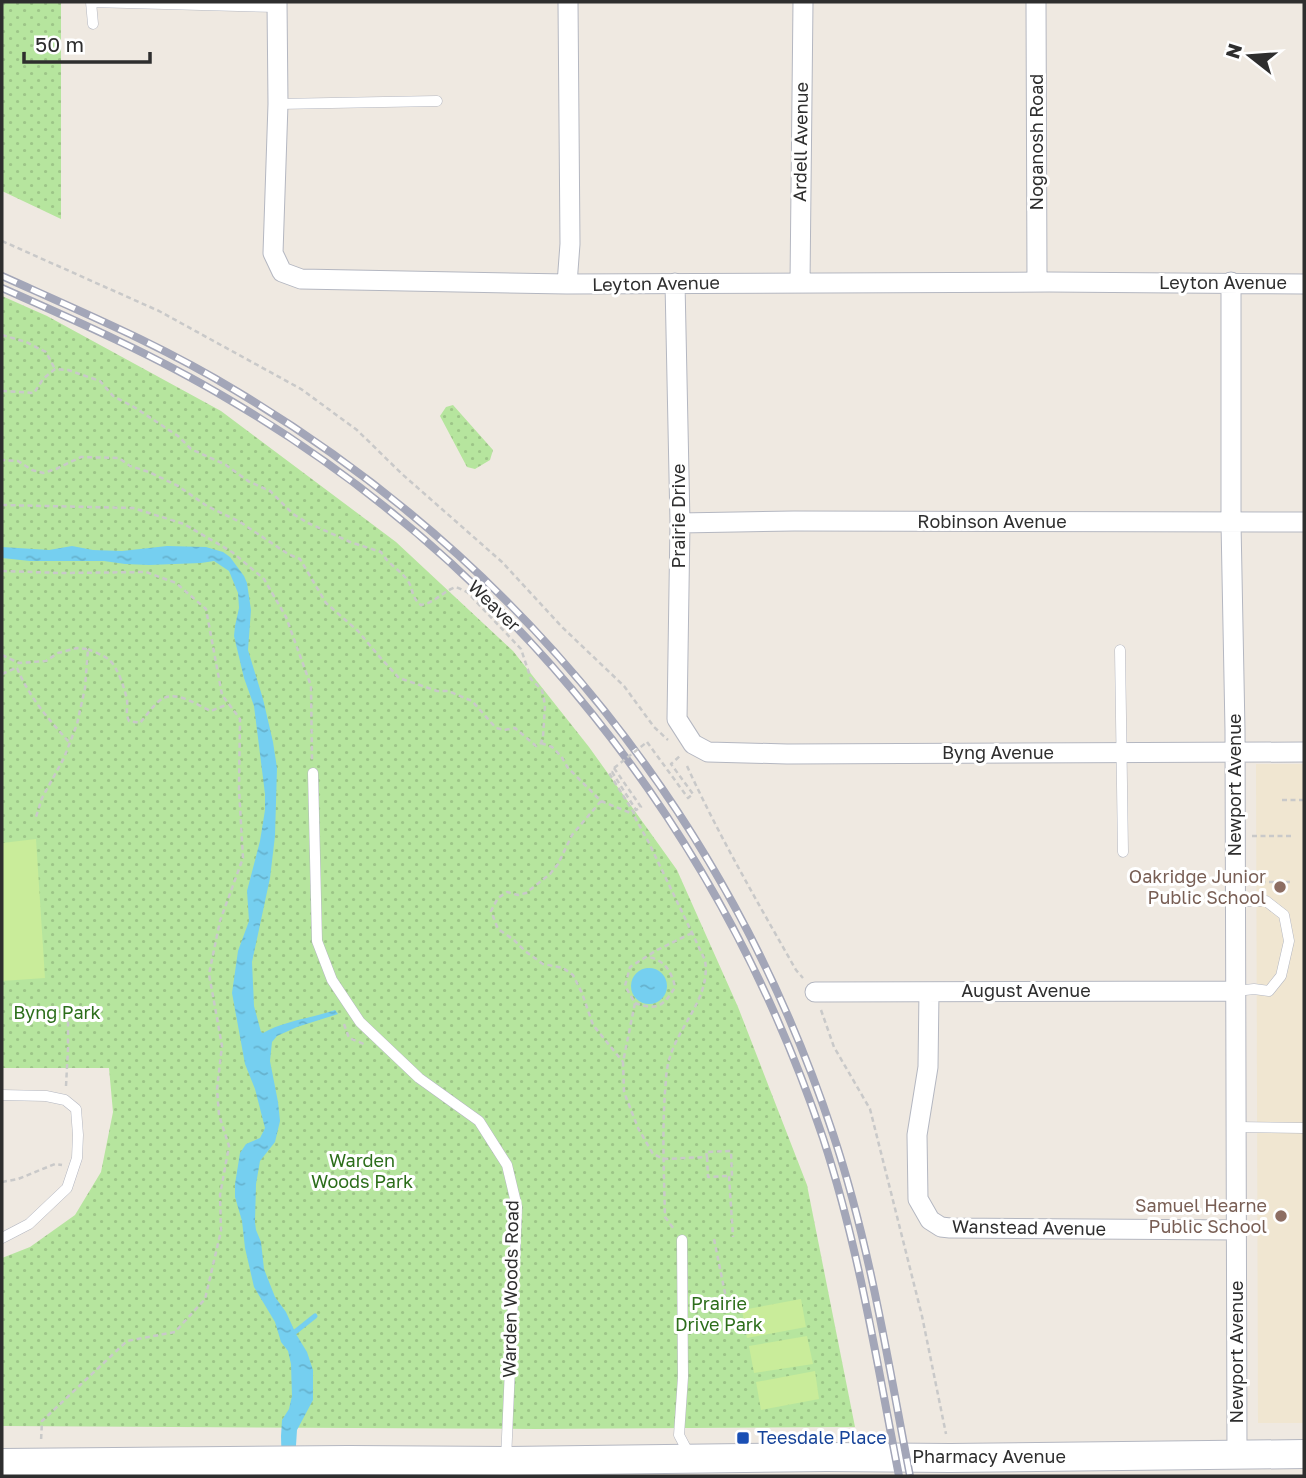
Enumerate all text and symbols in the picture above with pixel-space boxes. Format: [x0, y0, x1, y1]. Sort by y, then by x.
scale bar [24, 21, 150, 65]
north arrow [1215, 21, 1285, 91]
text: 50 m [35, 31, 84, 57]
text: N [1220, 41, 1246, 61]
street label: Noganosh Road [1025, 74, 1047, 210]
street label: Ardell Avenue [788, 82, 812, 202]
street label: Leyton Avenue [592, 271, 720, 295]
street label: Leyton Avenue [1159, 271, 1287, 293]
street label: Prairie Drive [667, 463, 689, 569]
street label: Robinson Avenue [917, 510, 1067, 532]
street label: Weaver [464, 575, 525, 635]
street label: Newport Avenue [1223, 713, 1245, 857]
street label: Byng Avenue [942, 741, 1054, 763]
place label: Oakridge Junior Public School [1129, 865, 1266, 908]
marker: Oakridge Junior Public School [1272, 879, 1288, 895]
street label: August Avenue [961, 979, 1091, 1001]
park label: Byng Park [13, 1001, 101, 1023]
park label: Warden Woods Park [311, 1149, 413, 1192]
place label: Samuel Hearne Public School [1135, 1194, 1267, 1237]
street label: Warden Woods Road [497, 1200, 523, 1378]
marker: Samuel Hearne Public School [1273, 1208, 1289, 1224]
street label: Wanstead Avenue [952, 1215, 1106, 1239]
street label: Newport Avenue [1225, 1280, 1247, 1424]
park label: Prairie Drive Park [675, 1292, 763, 1335]
place label: Teesdale Place [757, 1426, 887, 1448]
marker: Teesdale Place [735, 1430, 751, 1446]
street label: Pharmacy Avenue [912, 1445, 1066, 1467]

